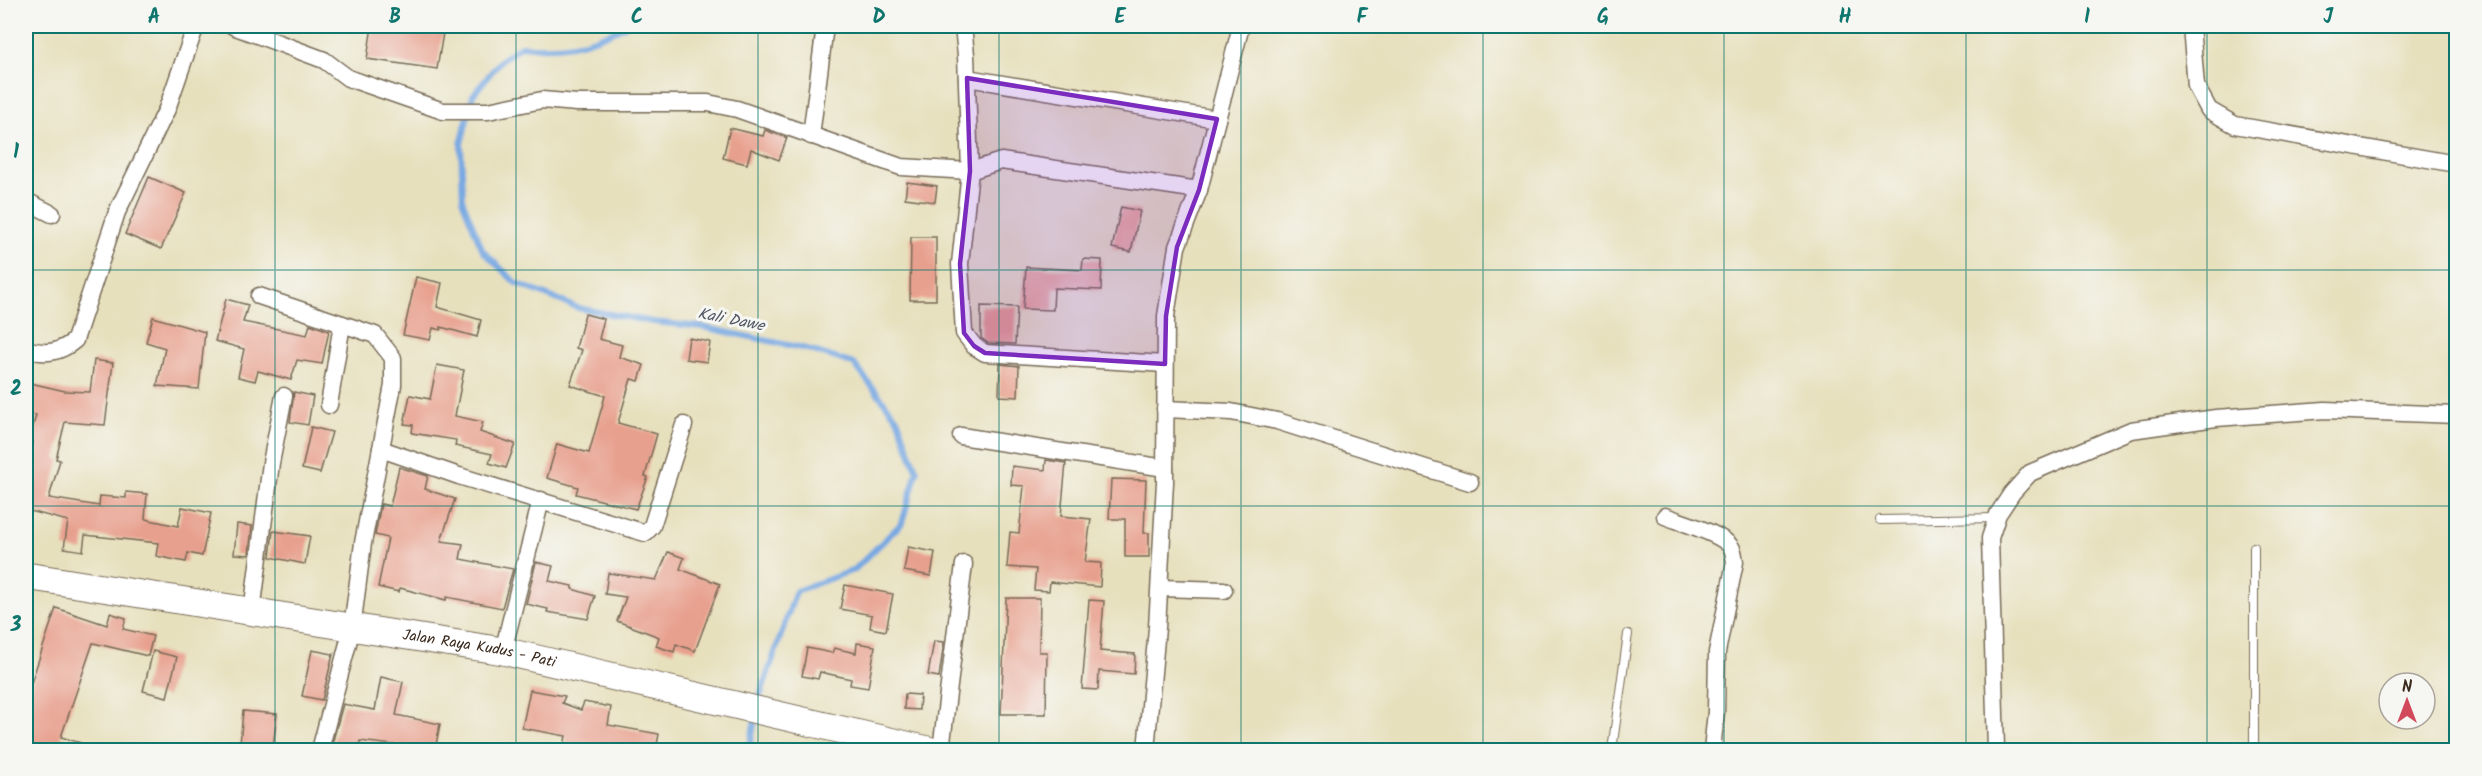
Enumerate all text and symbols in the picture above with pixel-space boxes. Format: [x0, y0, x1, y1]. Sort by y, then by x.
text: A [148, 2, 160, 34]
text: B [389, 2, 401, 34]
text: C [631, 2, 643, 34]
text: D [872, 2, 886, 34]
text: E [1114, 2, 1126, 34]
text: F [1357, 2, 1369, 34]
text: G [1597, 2, 1609, 34]
text: H [1838, 2, 1852, 34]
text: I [2084, 2, 2090, 34]
text: J [2323, 2, 2334, 34]
text: 1 [13, 137, 19, 169]
water label: Kali Dawe [696, 301, 768, 339]
text: 2 [10, 374, 22, 406]
text: 3 [10, 610, 22, 642]
street label: Jalan Raya Kudus - Pati [401, 623, 560, 675]
north arrow [2377, 671, 2437, 731]
text: N [2402, 675, 2412, 700]

